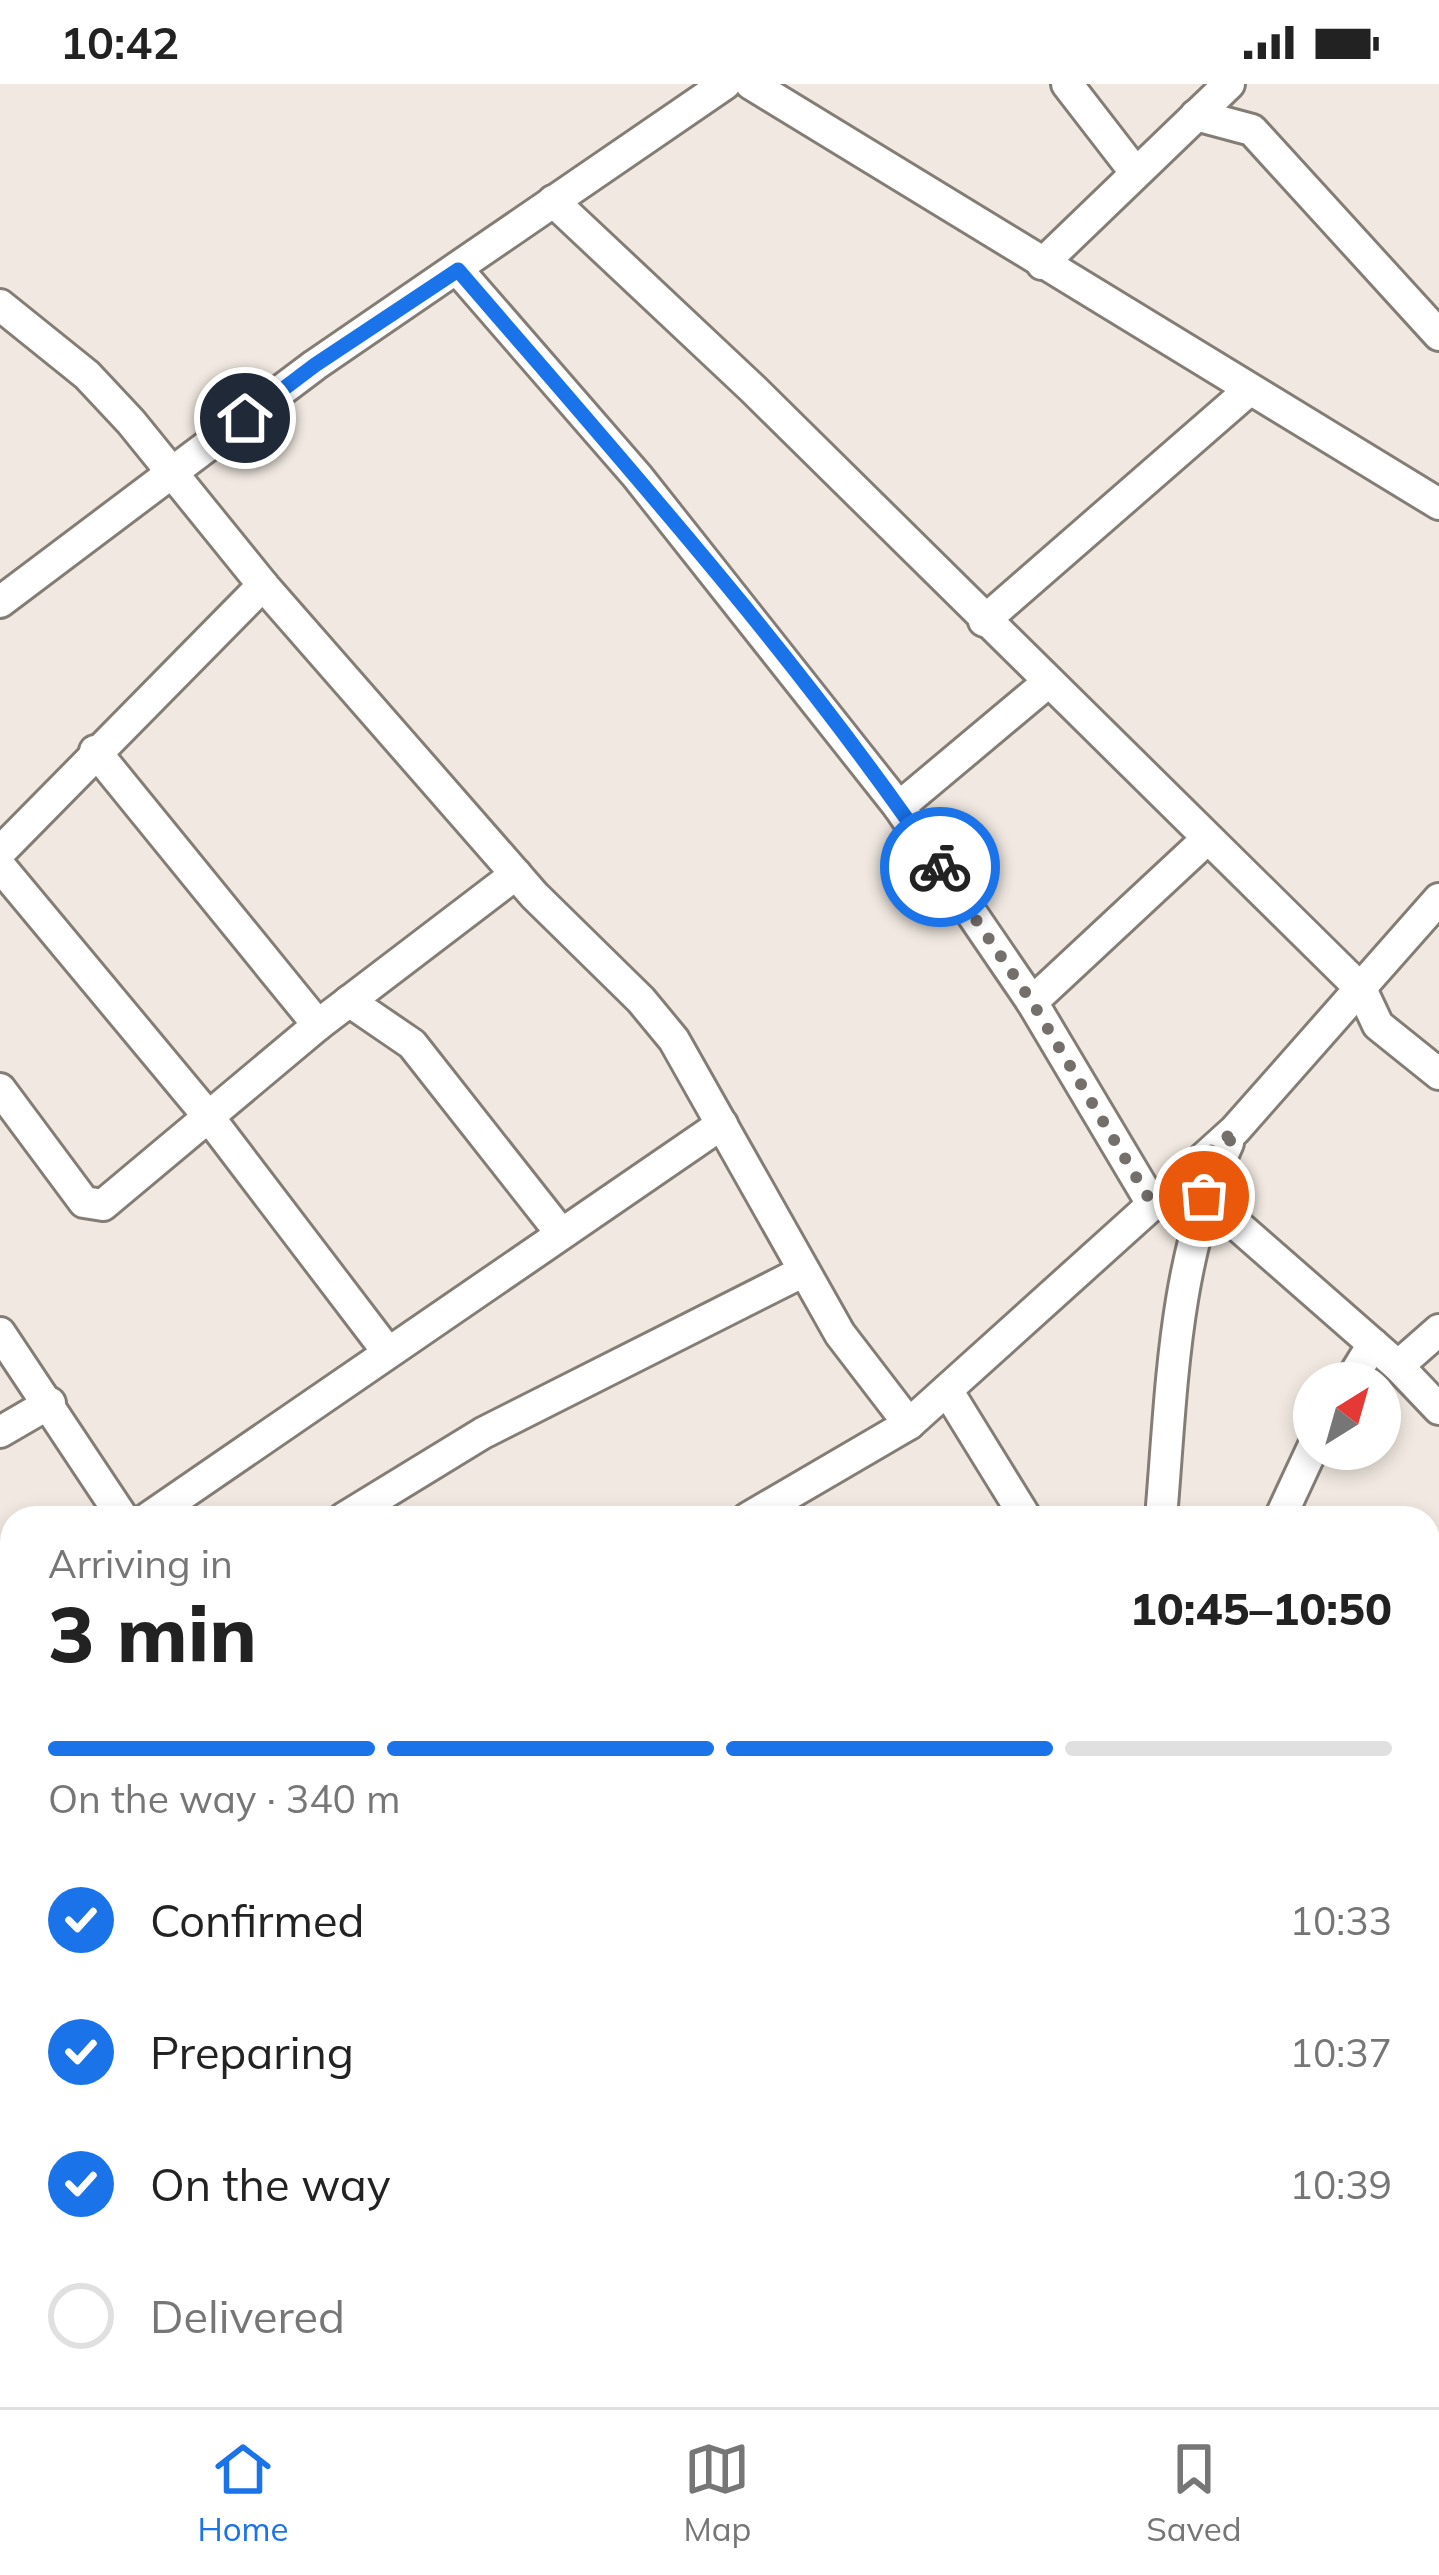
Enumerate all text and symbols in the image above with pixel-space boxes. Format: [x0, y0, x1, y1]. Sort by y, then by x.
text: 10:42 [60, 14, 179, 70]
pin [194, 367, 296, 469]
icon: home [212, 385, 278, 451]
courier [880, 807, 1000, 927]
icon: bike [907, 834, 973, 900]
pin [1153, 1145, 1255, 1247]
icon: bag [1171, 1163, 1237, 1229]
north arrow [1293, 1362, 1401, 1470]
map controls [1293, 1362, 1401, 1470]
text: Arriving in [48, 1539, 233, 1588]
text: 10:45–10:50 [1130, 1580, 1392, 1636]
text: 3 min [48, 1584, 257, 1682]
text: On the way · 340 m [48, 1774, 400, 1823]
icon: check [48, 1887, 114, 1953]
text: Confirmed [150, 1892, 364, 1948]
text: 10:33 [1290, 1896, 1392, 1945]
icon: check [48, 2019, 114, 2085]
text: Preparing [150, 2024, 354, 2080]
text: 10:37 [1290, 2028, 1392, 2077]
icon: check [48, 2151, 114, 2217]
text: On the way [150, 2156, 391, 2212]
text: 10:39 [1290, 2160, 1392, 2209]
text: Delivered [150, 2288, 345, 2344]
tab: Home [197, 2436, 289, 2549]
tab: Map [683, 2436, 751, 2549]
tab: Saved [1146, 2436, 1242, 2549]

